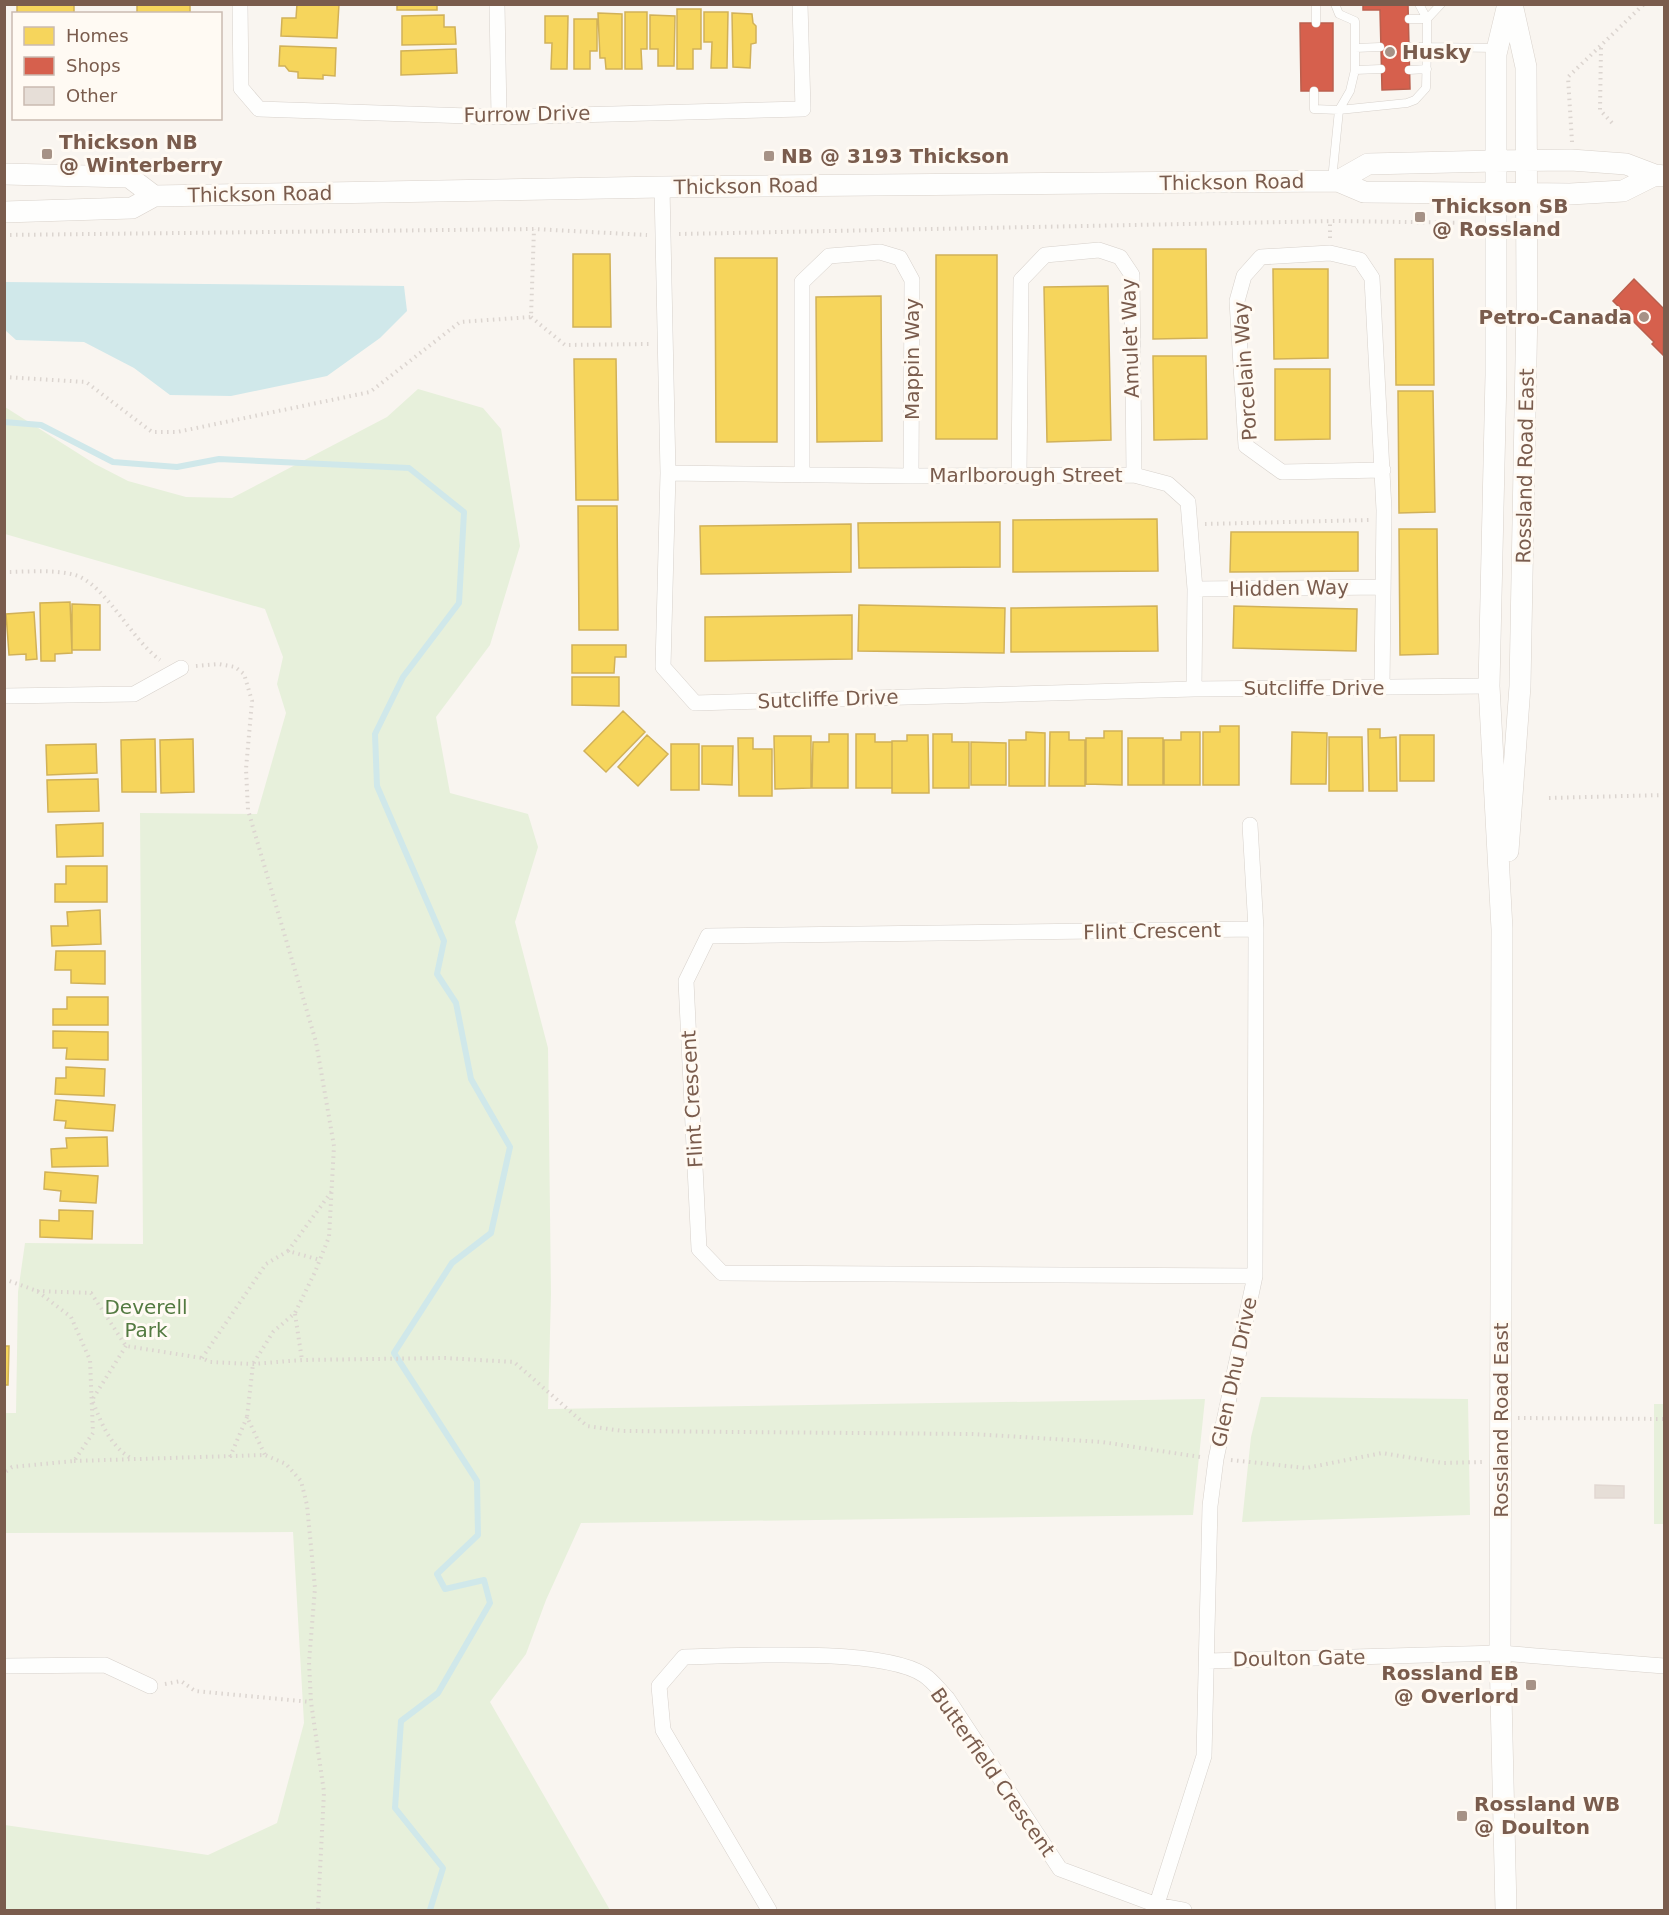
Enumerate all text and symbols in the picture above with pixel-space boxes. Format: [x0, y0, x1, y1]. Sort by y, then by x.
legend [12, 12, 222, 120]
text: Homes [66, 25, 129, 46]
place label: Husky [1402, 40, 1471, 64]
marker: Husky [1383, 45, 1397, 59]
text: Shops [66, 55, 121, 76]
text: Other [66, 85, 118, 106]
street label: Furrow Drive [463, 101, 591, 127]
place label: Thickson NB @ Winterberry [59, 130, 223, 177]
place label: NB @ 3193 Thickson [781, 144, 1009, 168]
marker: Thickson NB @ Winterberry [40, 147, 54, 161]
marker: NB @ 3193 Thickson [762, 149, 776, 163]
street label: Thickson Road [1158, 169, 1305, 195]
street label: Thickson Road [672, 173, 819, 199]
street label: Thickson Road [186, 181, 333, 207]
place label: Thickson SB @ Rossland [1432, 194, 1568, 241]
marker: Thickson SB @ Rossland [1413, 210, 1427, 224]
street label: Amulet Way [1116, 277, 1144, 399]
street label: Mappin Way [900, 298, 924, 420]
street label: Porcelain Way [1228, 300, 1262, 442]
place label: Petro-Canada [1479, 305, 1632, 329]
marker: Petro-Canada [1637, 310, 1651, 324]
street label: Rossland Road East [1511, 368, 1539, 564]
street label: Marlborough Street [929, 463, 1123, 487]
street label: Hidden Way [1229, 575, 1349, 601]
street label: Sutcliffe Drive [1243, 676, 1385, 700]
street label: Sutcliffe Drive [757, 685, 899, 713]
street label: Flint Crescent [1083, 918, 1221, 944]
street label: Flint Crescent [676, 1029, 708, 1168]
park label: Deverell Park [104, 1295, 188, 1342]
street label: Glen Dhu Drive [1206, 1295, 1262, 1449]
street label: Rossland Road East [1489, 1322, 1513, 1518]
street label: Doulton Gate [1232, 1645, 1366, 1671]
place label: Rossland EB @ Overlord [1381, 1661, 1519, 1708]
marker: Rossland EB @ Overlord [1524, 1678, 1538, 1692]
street label: Butterfield Crescent [926, 1683, 1060, 1861]
place label: Rossland WB @ Doulton [1474, 1792, 1620, 1839]
marker: Rossland WB @ Doulton [1455, 1809, 1469, 1823]

